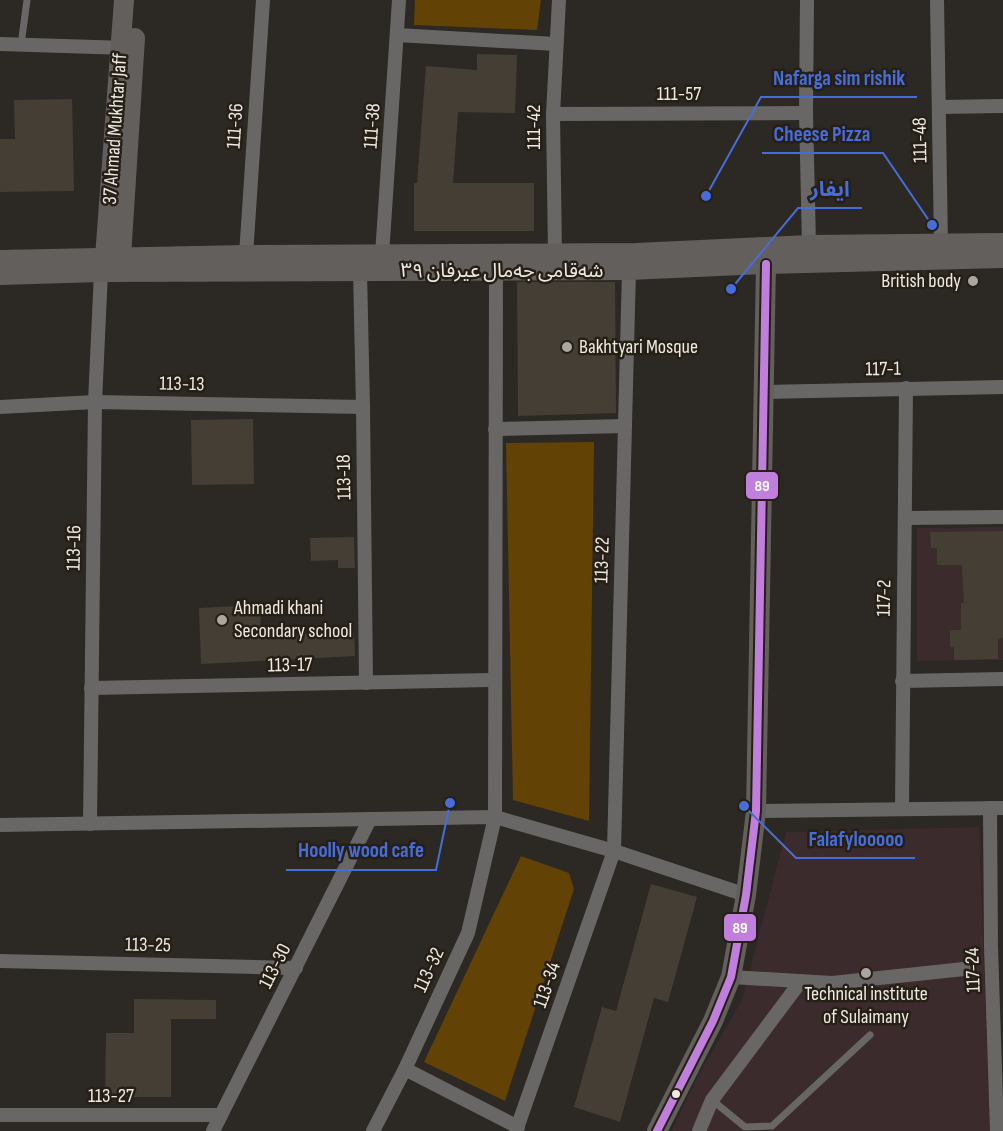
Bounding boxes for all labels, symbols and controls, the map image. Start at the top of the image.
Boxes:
street label: 37 Ahmad Mukhtar Jaff [98,52,132,205]
callout: Nafarga sim rishik [761,58,917,97]
text: Nafarga sim rishik [773,66,905,91]
street label: 111-57 [657,82,701,106]
street label: 111-36 [221,102,249,150]
street label: 111-38 [358,102,386,150]
street label: 111-42 [522,104,546,150]
callout: Cheese Pizza [762,114,883,153]
street label: 111-48 [908,117,932,163]
text: Cheese Pizza [774,122,870,147]
callout: ايفار [798,169,862,208]
text: ايفار [809,177,850,202]
street label: شەقامی جەمال عیرفان ٣٩ [401,259,603,283]
place label: British body [881,269,961,293]
marker: British body [966,274,980,288]
place label: Bakhtyari Mosque [579,335,698,359]
marker: Bakhtyari Mosque [560,340,574,354]
street label: 117-1 [865,357,901,381]
street label: 113-13 [159,372,205,396]
street label: 113-18 [332,454,356,500]
line badge: 89 [745,471,779,500]
text: 89 [754,477,770,496]
street label: 113-16 [62,525,86,571]
street label: 113-22 [589,536,615,584]
street label: 117-2 [872,580,896,616]
place label: Ahmadi khani Secondary school [233,596,352,643]
marker: Ahmadi khani Secondary school [215,613,229,627]
street label: 113-17 [267,653,313,677]
callout: Falafylooooo [796,819,915,858]
text: Falafylooooo [808,827,904,852]
callout: Hoolly wood cafe [286,831,436,870]
text: Hoolly wood cafe [298,838,424,863]
line badge: 89 [723,913,757,942]
text: 89 [732,919,748,938]
street label: 113-25 [125,933,171,957]
street label: 113-30 [254,940,296,992]
street label: 113-32 [408,944,450,996]
street label: 117-24 [960,947,986,993]
street label: 113-34 [528,959,566,1011]
marker: Technical institute of Sulaimany [859,966,873,980]
place label: Technical institute of Sulaimany [804,982,928,1029]
street label: 113-27 [88,1084,134,1108]
unlabelled marker [670,1088,682,1100]

